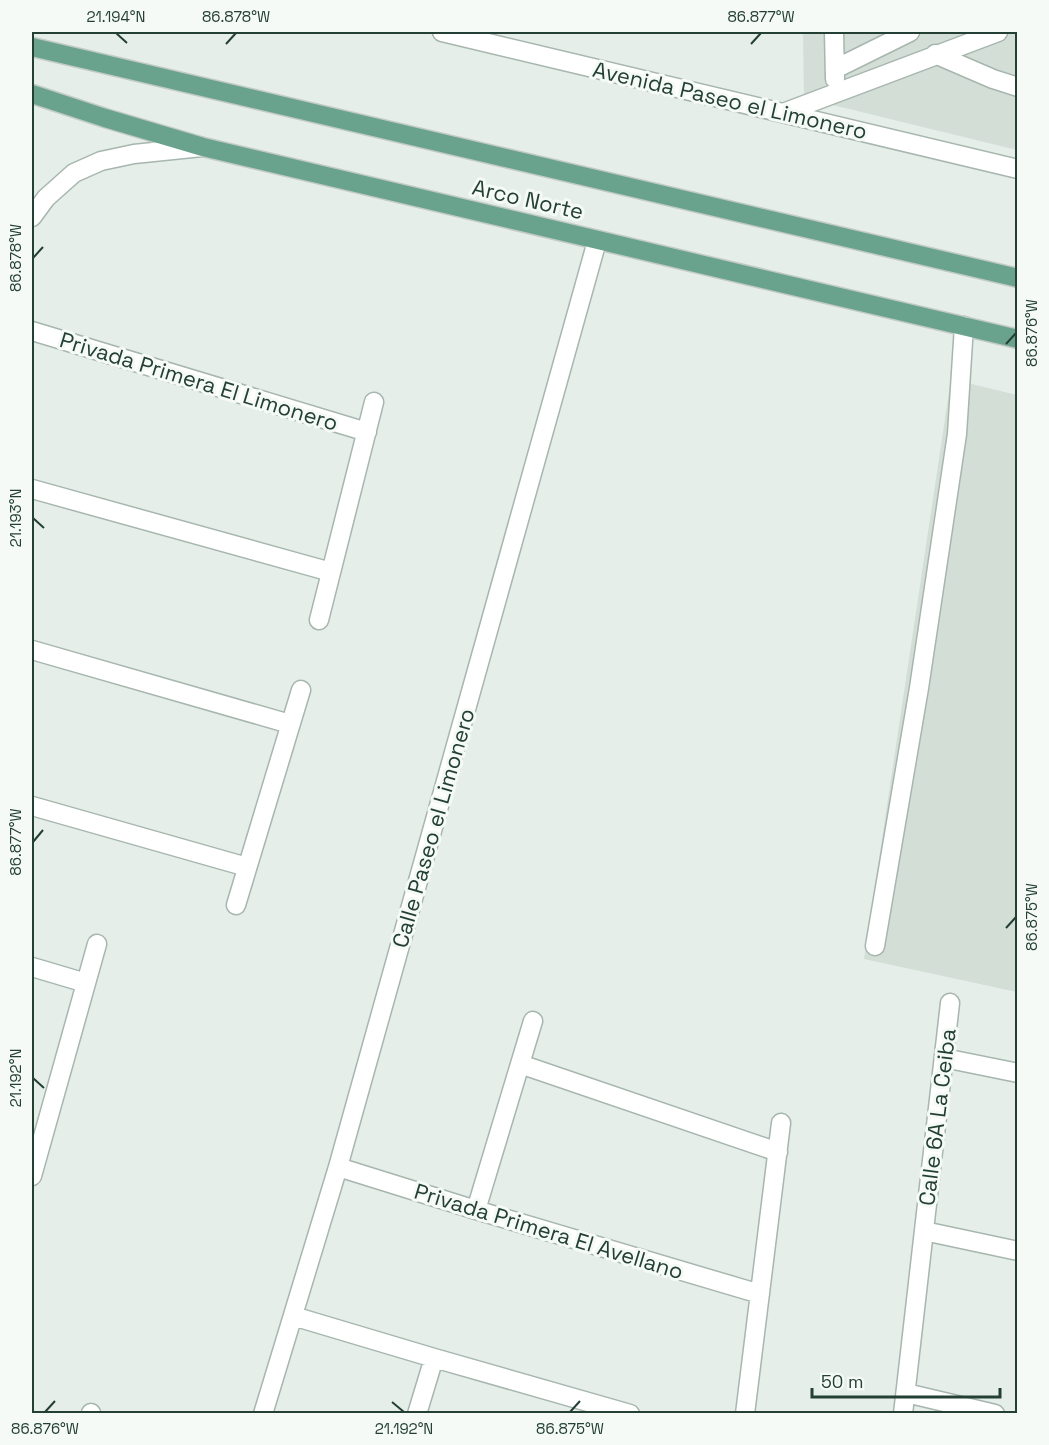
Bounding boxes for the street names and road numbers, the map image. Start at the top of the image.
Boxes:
street label: Avenida Paseo el Limonero [590,55,870,145]
street label: Arco Norte [470,173,586,225]
street label: Privada Primera El Limonero [56,325,342,437]
street label: Calle Paseo el Limonero [385,705,481,951]
street label: Calle 6A La Ceiba [912,1026,962,1207]
street label: Privada Primera El Avellano [411,1177,687,1285]

